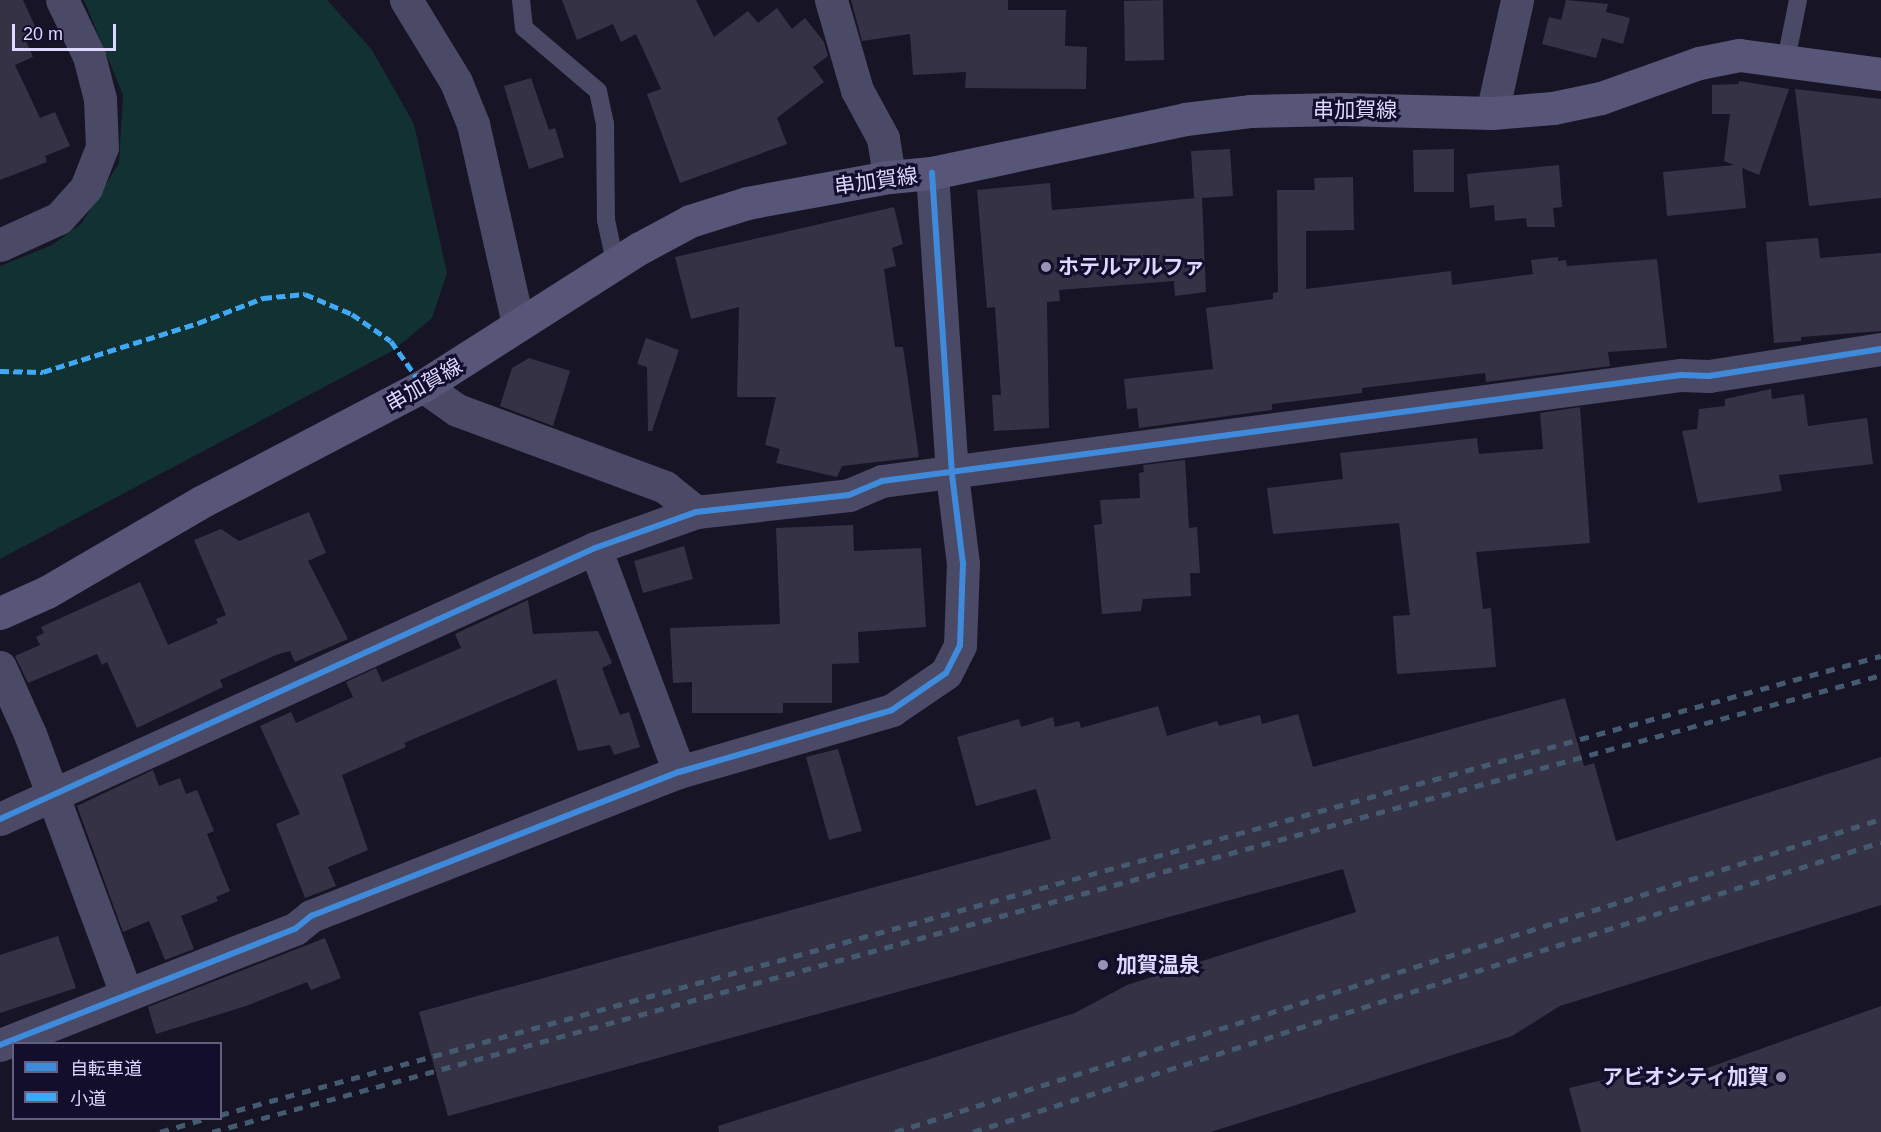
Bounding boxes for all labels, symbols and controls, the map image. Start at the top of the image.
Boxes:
scale bar [15,12,118,50]
text: 20 m [23,24,63,44]
street label: 串加賀線 [1313,97,1397,123]
street label: 串加賀線 [833,163,919,199]
place label: ホテルアルファ [1058,254,1205,280]
marker: ホテルアルファ [1039,260,1053,274]
street label: 串加賀線 [381,353,467,417]
place label: 加賀温泉 [1116,952,1200,978]
marker: 加賀温泉 [1094,956,1112,974]
legend [12,1042,222,1120]
text: 自転車道 [70,1059,142,1079]
place label: アビオシティ加賀 [1601,1064,1769,1090]
marker: アビオシティ加賀 [1774,1070,1788,1084]
text: 小道 [70,1089,106,1109]

